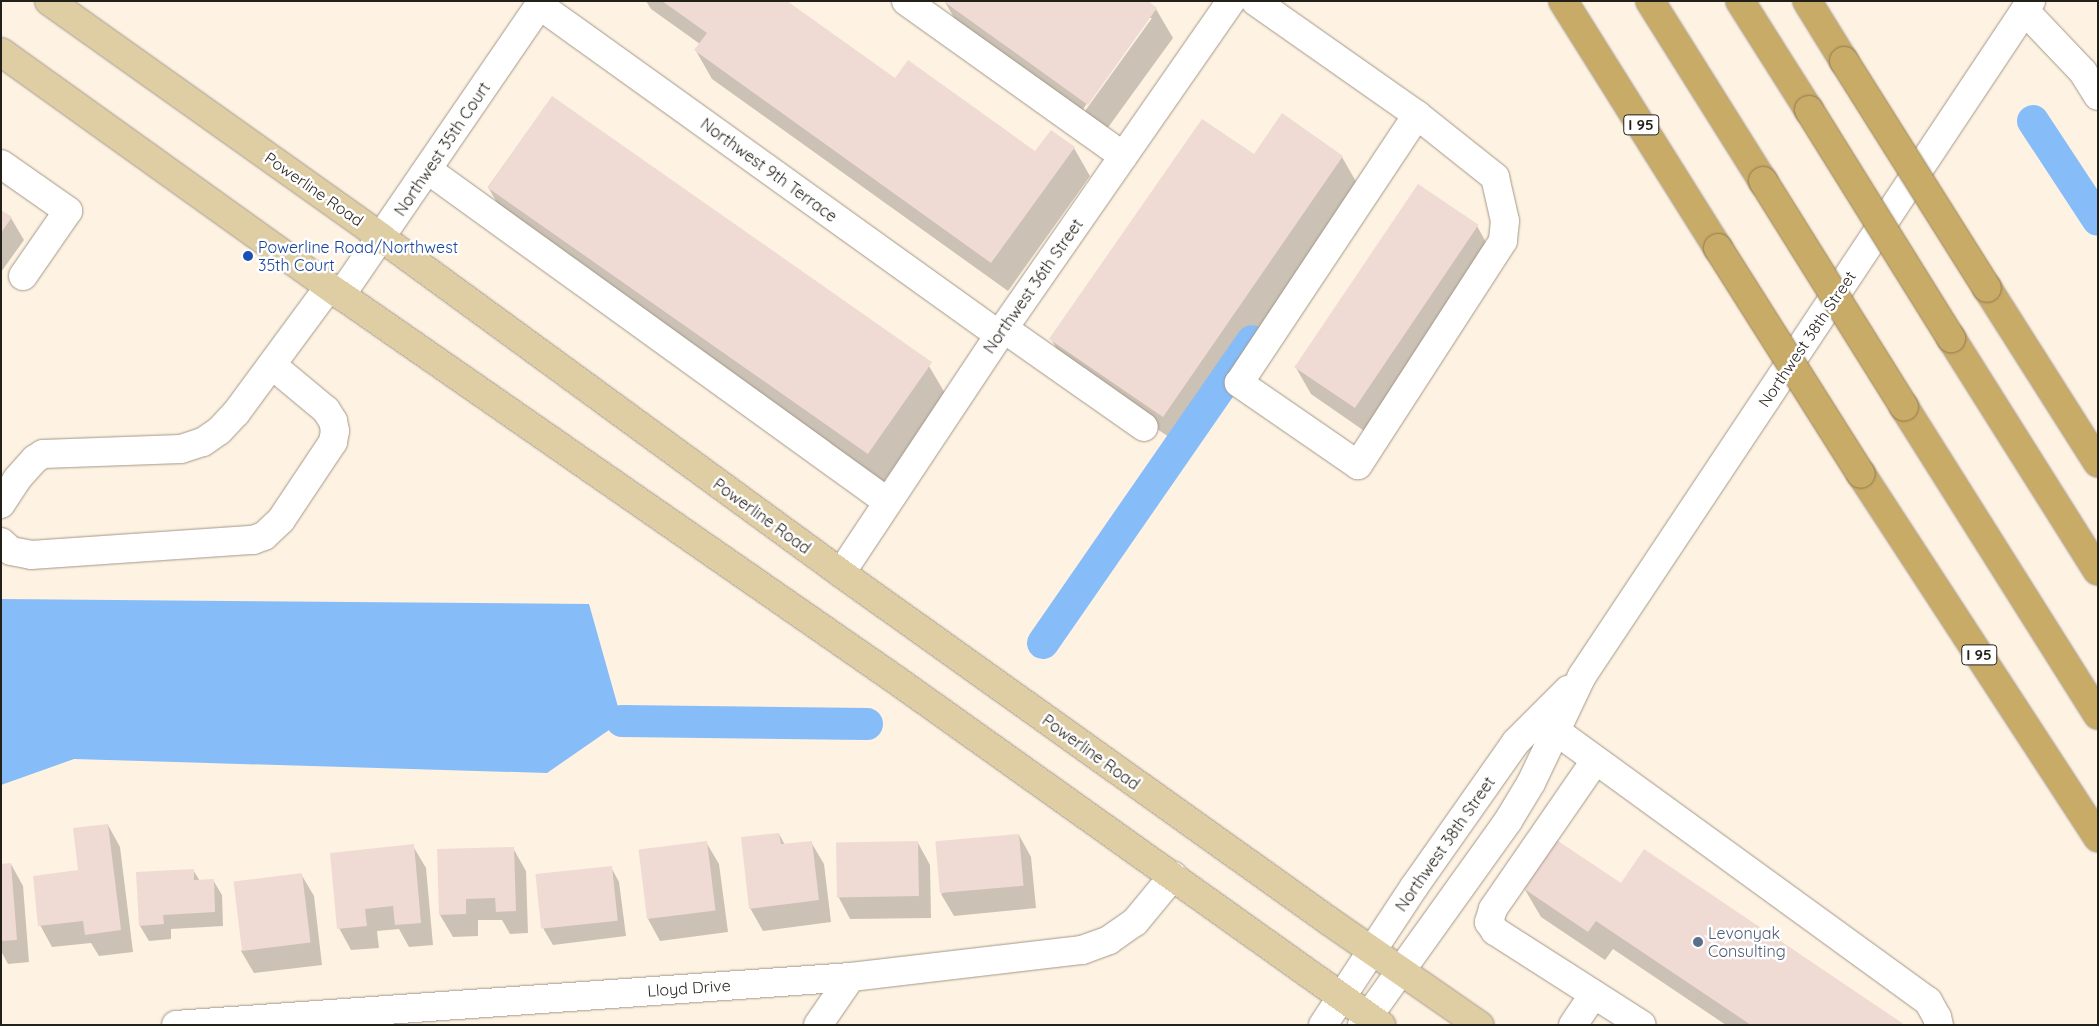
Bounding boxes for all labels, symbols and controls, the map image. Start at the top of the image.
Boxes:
street label: Northwest 35th Court [390,78,494,220]
road number: I 95 [1622,112,1660,138]
street label: Northwest 9th Terrace [697,114,841,226]
street label: Powerline Road [261,148,367,230]
street label: Northwest 36th Street [979,215,1087,357]
place label: Powerline Road/Northwest 35th Court [258,237,458,275]
marker: Powerline Road/Northwest 35th Court [242,250,254,262]
street label: Northwest 38th Street [1754,267,1860,411]
street label: Powerline Road [710,474,814,558]
road number: I 95 [1960,642,1998,668]
street label: Powerline Road [1039,710,1143,794]
street label: Northwest 38th Street [1391,773,1499,915]
place label: Levonyak Consulting [1708,923,1786,961]
marker: Levonyak Consulting [1692,936,1704,948]
street label: Lloyd Drive [647,976,731,1000]

